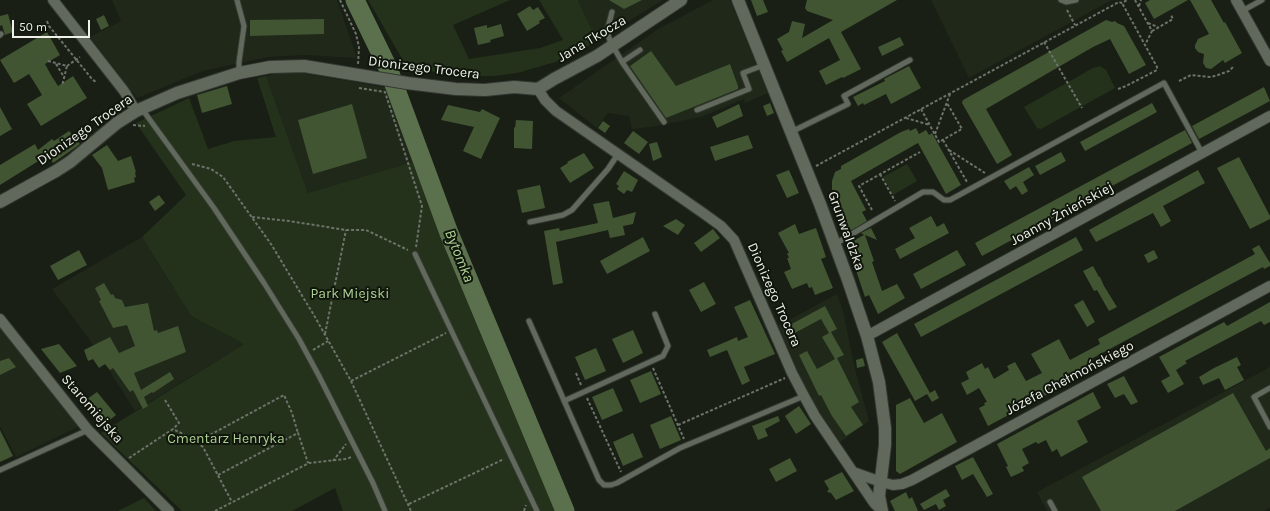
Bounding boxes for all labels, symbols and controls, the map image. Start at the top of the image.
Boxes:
scale bar [14,12,92,38]
street label: Jana Tkocza [555,12,629,66]
text: 50 m [19,20,47,34]
street label: Dionizego Trocera [367,53,481,83]
street label: Dionizego Trocera [34,91,136,169]
street label: Joanny Żnieńskiej [1008,179,1116,249]
street label: Grunwaldzka [824,189,868,273]
water label: Bytomka [440,227,478,285]
street label: Dionizego Trocera [743,240,805,350]
park label: Park Miejski [311,286,389,302]
street label: Józefa Chełmońskiego [1003,337,1137,419]
street label: Staromiejska [57,371,127,447]
park label: Cmentarz Henryka [167,431,285,447]

